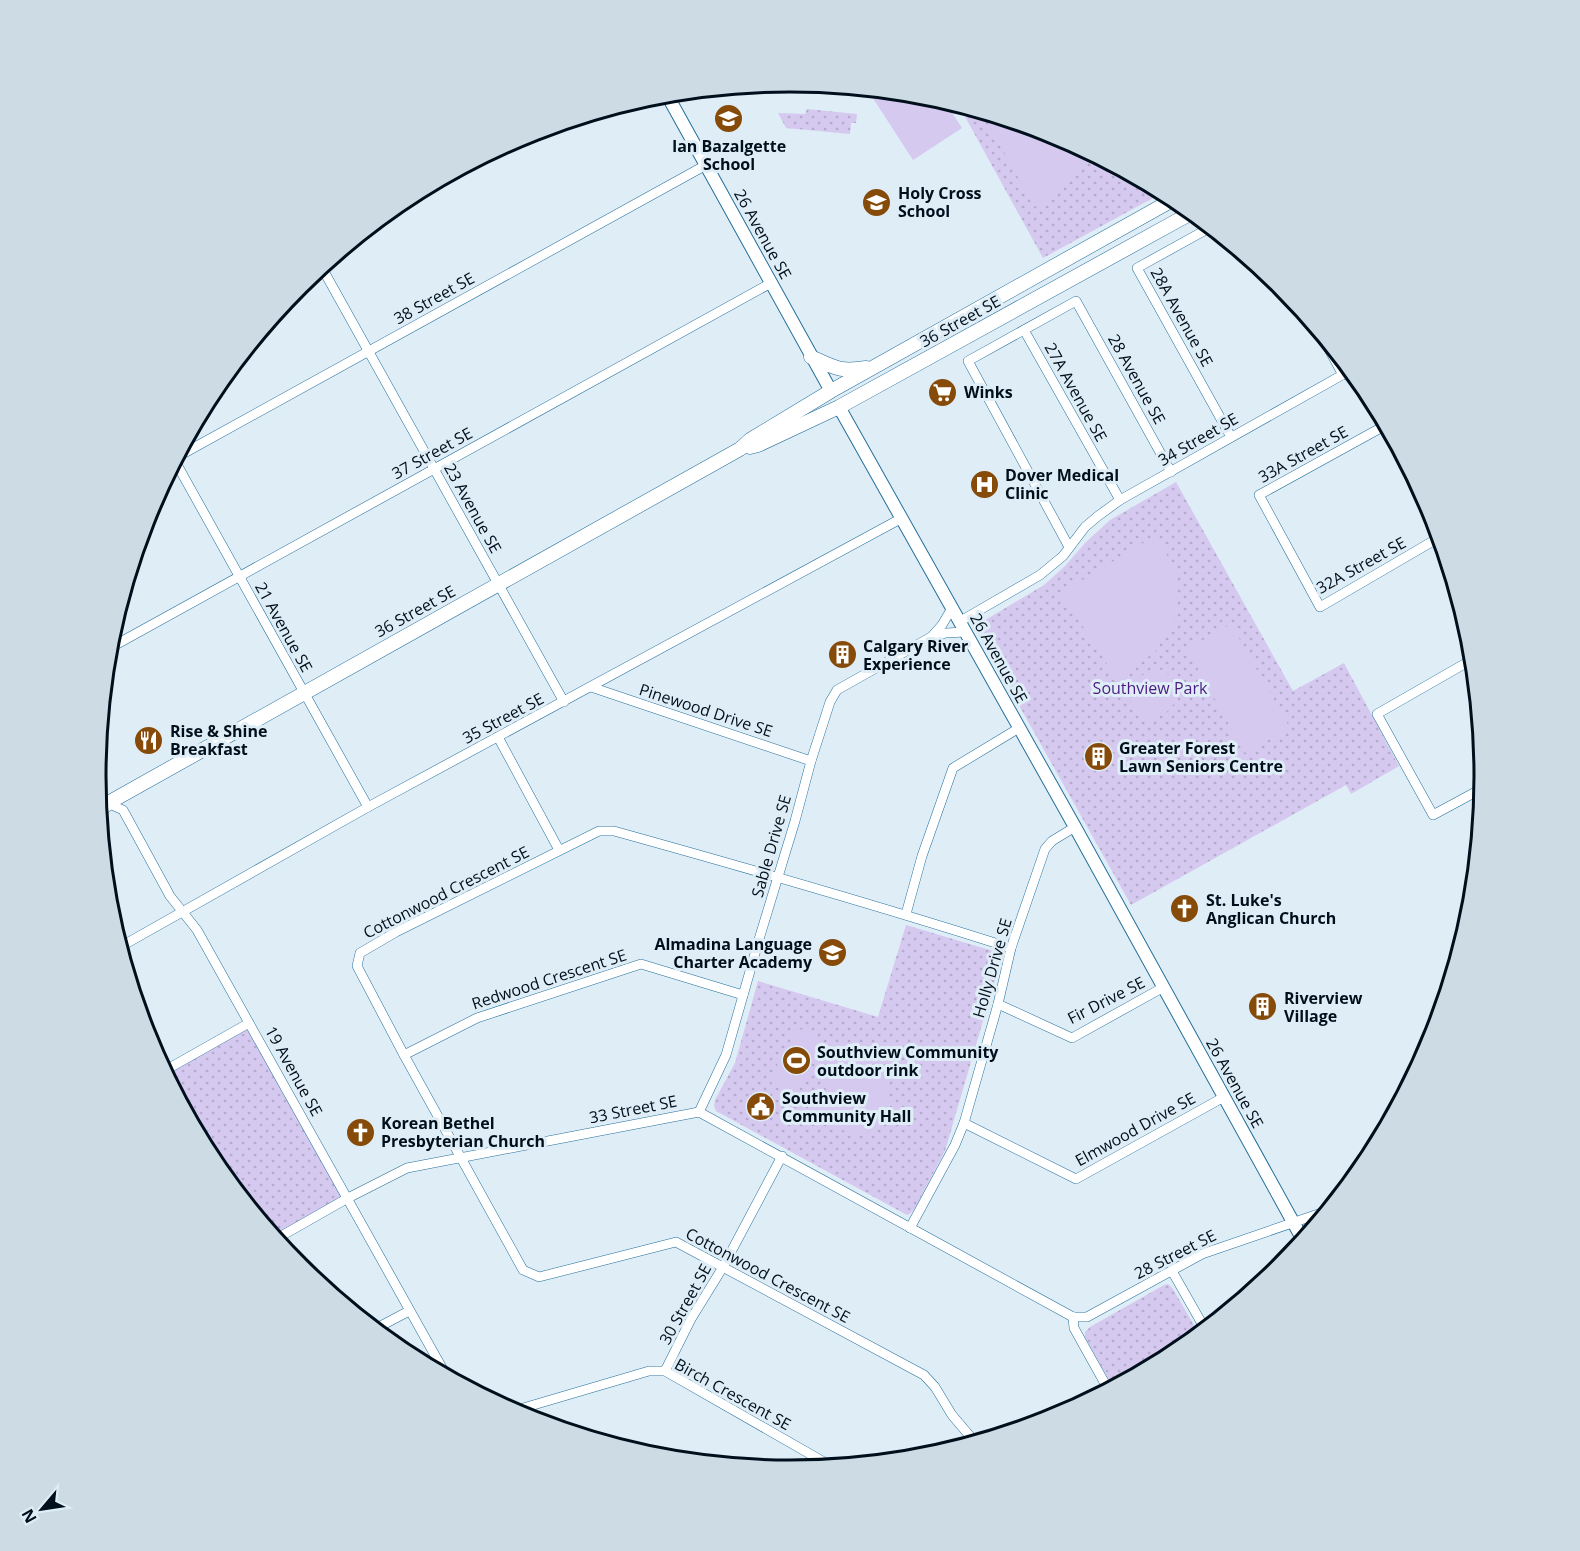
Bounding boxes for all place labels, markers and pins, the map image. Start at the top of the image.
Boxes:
school or university icon: Ian Bazalgette School [713,102,745,134]
place label: Ian Bazalgette School [672,135,786,175]
place label: Holy Cross School [898,182,982,222]
school or university icon: Holy Cross School [861,186,893,218]
supermarket icon: Winks [927,376,959,408]
place label: Winks [964,381,1013,403]
place label: Dover Medical Clinic [1005,464,1119,504]
hospital icon: Dover Medical Clinic [968,468,1000,500]
place label: Calgary River Experience [863,635,968,675]
building icon: Calgary River Experience [826,639,858,671]
place label: Rise & Shine Breakfast [170,720,267,760]
restaurant icon: Rise & Shine Breakfast [133,724,165,756]
place label: Greater Forest Lawn Seniors Centre [1119,737,1283,777]
building icon: Greater Forest Lawn Seniors Centre [1082,741,1114,773]
place label: St. Luke's Anglican Church [1206,889,1336,929]
church icon: St. Luke's Anglican Church [1169,893,1201,925]
place label: Almadina Language Charter Academy [654,933,813,973]
school or university icon: Almadina Language Charter Academy [817,937,849,969]
place label: Riverview Village [1284,987,1363,1027]
building icon: Riverview Village [1247,991,1279,1023]
place label: Southview Community outdoor rink [817,1041,999,1081]
sports icon: Southview Community outdoor rink [780,1045,812,1077]
place label: Southview Community Hall [782,1087,911,1127]
public building icon: Southview Community Hall [745,1091,777,1123]
place label: Korean Bethel Presbyterian Church [381,1112,545,1152]
church icon: Korean Bethel Presbyterian Church [344,1116,376,1148]

